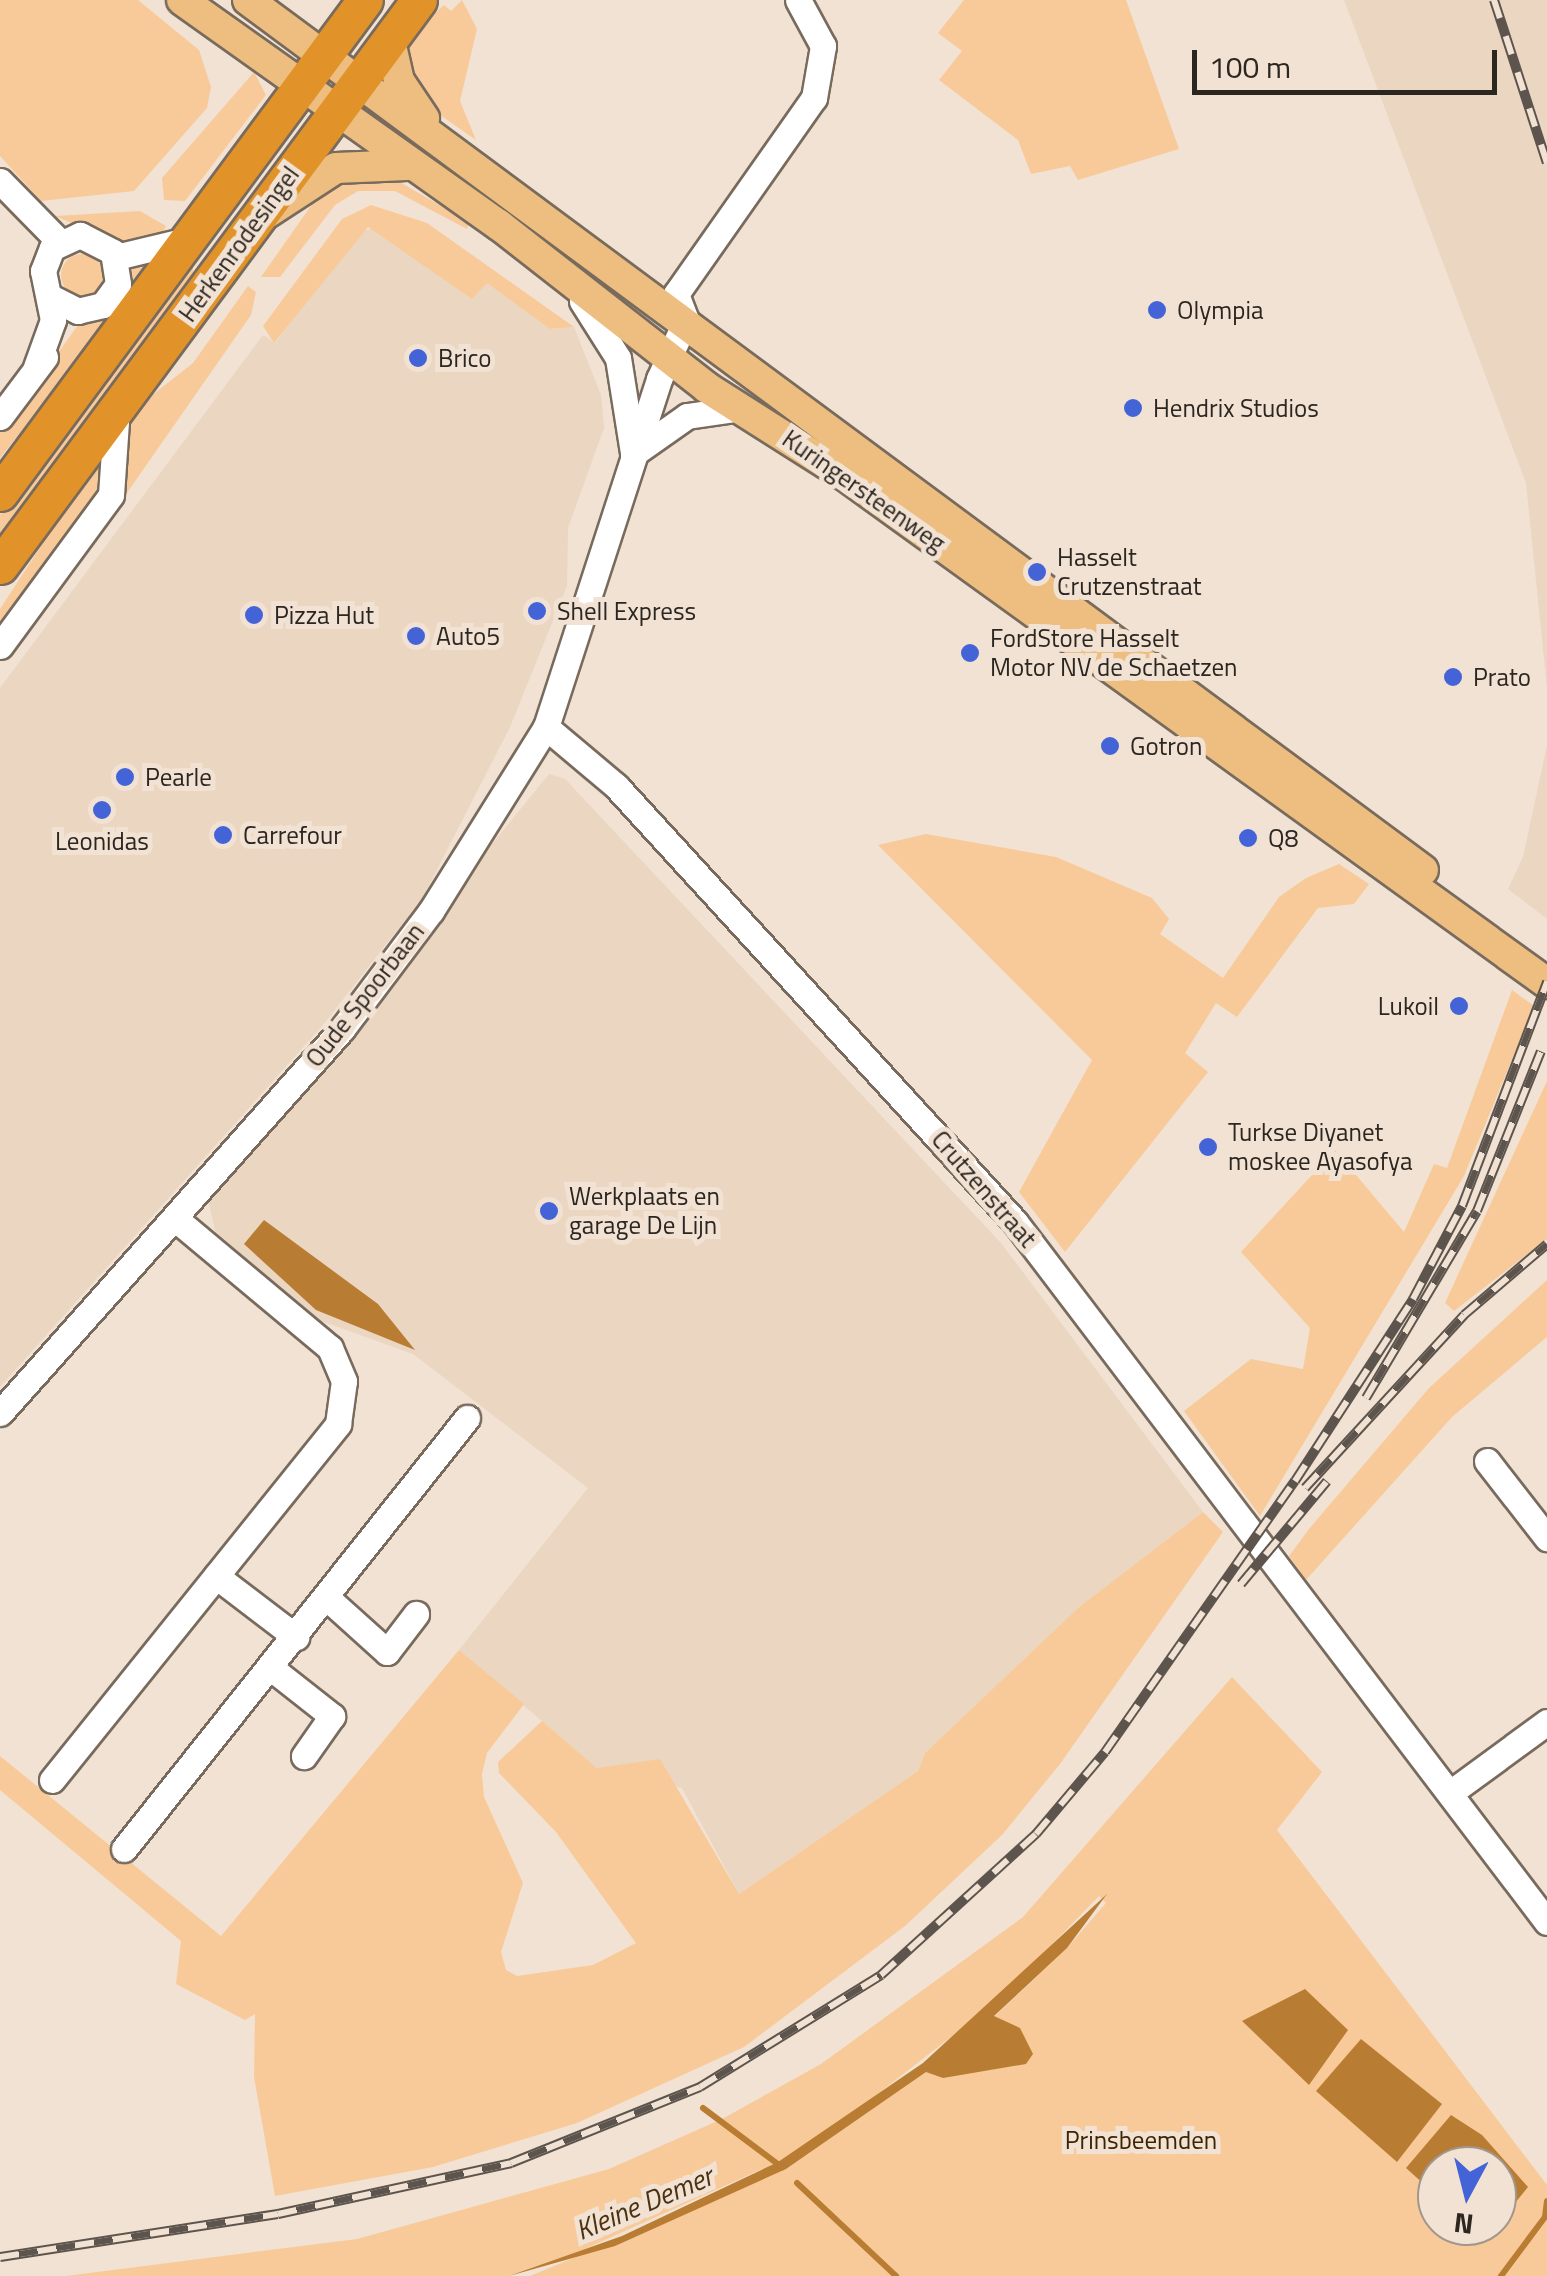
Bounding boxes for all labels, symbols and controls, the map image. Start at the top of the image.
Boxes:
scale bar [1197,30,1502,92]
text: 100 m [1209,44,1291,90]
street label: Herkenrodesingel [173,160,305,328]
place label: Olympia [1177,295,1263,325]
marker: Olympia [1146,299,1168,321]
place label: Brico [438,343,491,373]
marker: Brico [407,347,429,369]
place label: Hendrix Studios [1153,393,1319,423]
marker: Hendrix Studios [1122,397,1144,419]
street label: Kuringersteenweg [777,424,951,558]
place label: Hasselt Crutzenstraat [1057,543,1201,602]
marker: Hasselt Crutzenstraat [1026,561,1048,583]
place label: Shell Express [557,596,696,626]
place label: Pizza Hut [274,600,374,630]
marker: Shell Express [526,600,548,622]
marker: Pizza Hut [243,604,265,626]
place label: Auto5 [436,621,500,651]
place label: FordStore Hasselt Motor NV de Schaetzen [990,624,1237,683]
marker: Auto5 [405,625,427,647]
marker: FordStore Hasselt Motor NV de Schaetzen [959,642,981,664]
place label: Prato [1473,662,1531,692]
marker: Prato [1442,666,1464,688]
place label: Gotron [1130,731,1202,761]
marker: Gotron [1099,735,1121,757]
place label: Pearle [145,762,212,792]
marker: Pearle [114,766,136,788]
marker: Leonidas [91,799,113,821]
place label: Carrefour [243,820,342,850]
place label: Q8 [1268,823,1298,853]
marker: Carrefour [212,824,234,846]
place label: Leonidas [55,826,149,856]
marker: Q8 [1237,827,1259,849]
street label: Oude Spoorbaan [299,917,431,1073]
place label: Lukoil [1378,991,1439,1021]
marker: Lukoil [1448,995,1470,1017]
place label: Turkse Diyanet moskee Ayasofya [1228,1118,1412,1177]
street label: Crutzenstraat [925,1125,1043,1253]
marker: Turkse Diyanet moskee Ayasofya [1197,1136,1219,1158]
place label: Werkplaats en garage De Lijn [569,1182,720,1241]
marker: Werkplaats en garage De Lijn [538,1200,560,1222]
park label: Prinsbeemden [1065,2125,1217,2155]
north arrow [1417,2146,1517,2246]
water label: Kleine Demer [570,2159,718,2247]
text: N [1451,2202,1476,2247]

